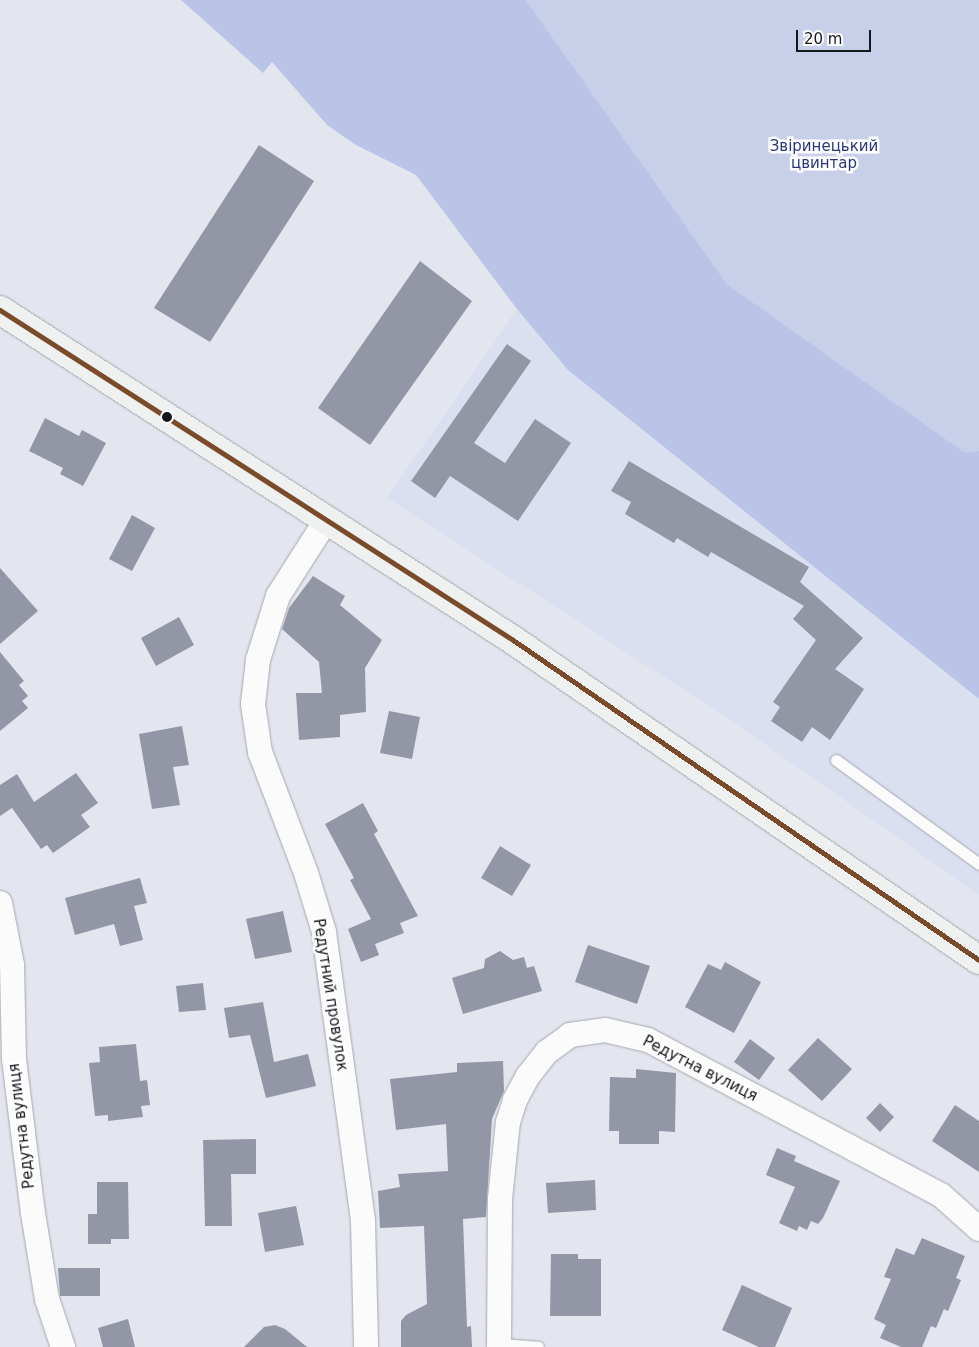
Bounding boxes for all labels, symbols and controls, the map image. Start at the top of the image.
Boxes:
scale bar [799,20,874,52]
text: 20 m [804,30,842,48]
park label: Звіринецький цвинтар [770,137,878,172]
unlabelled marker [162,412,172,422]
street label: Редутний провулок [309,917,351,1073]
street label: Редутна вулиця [640,1032,760,1106]
street label: Редутна вулиця [5,1062,39,1190]

